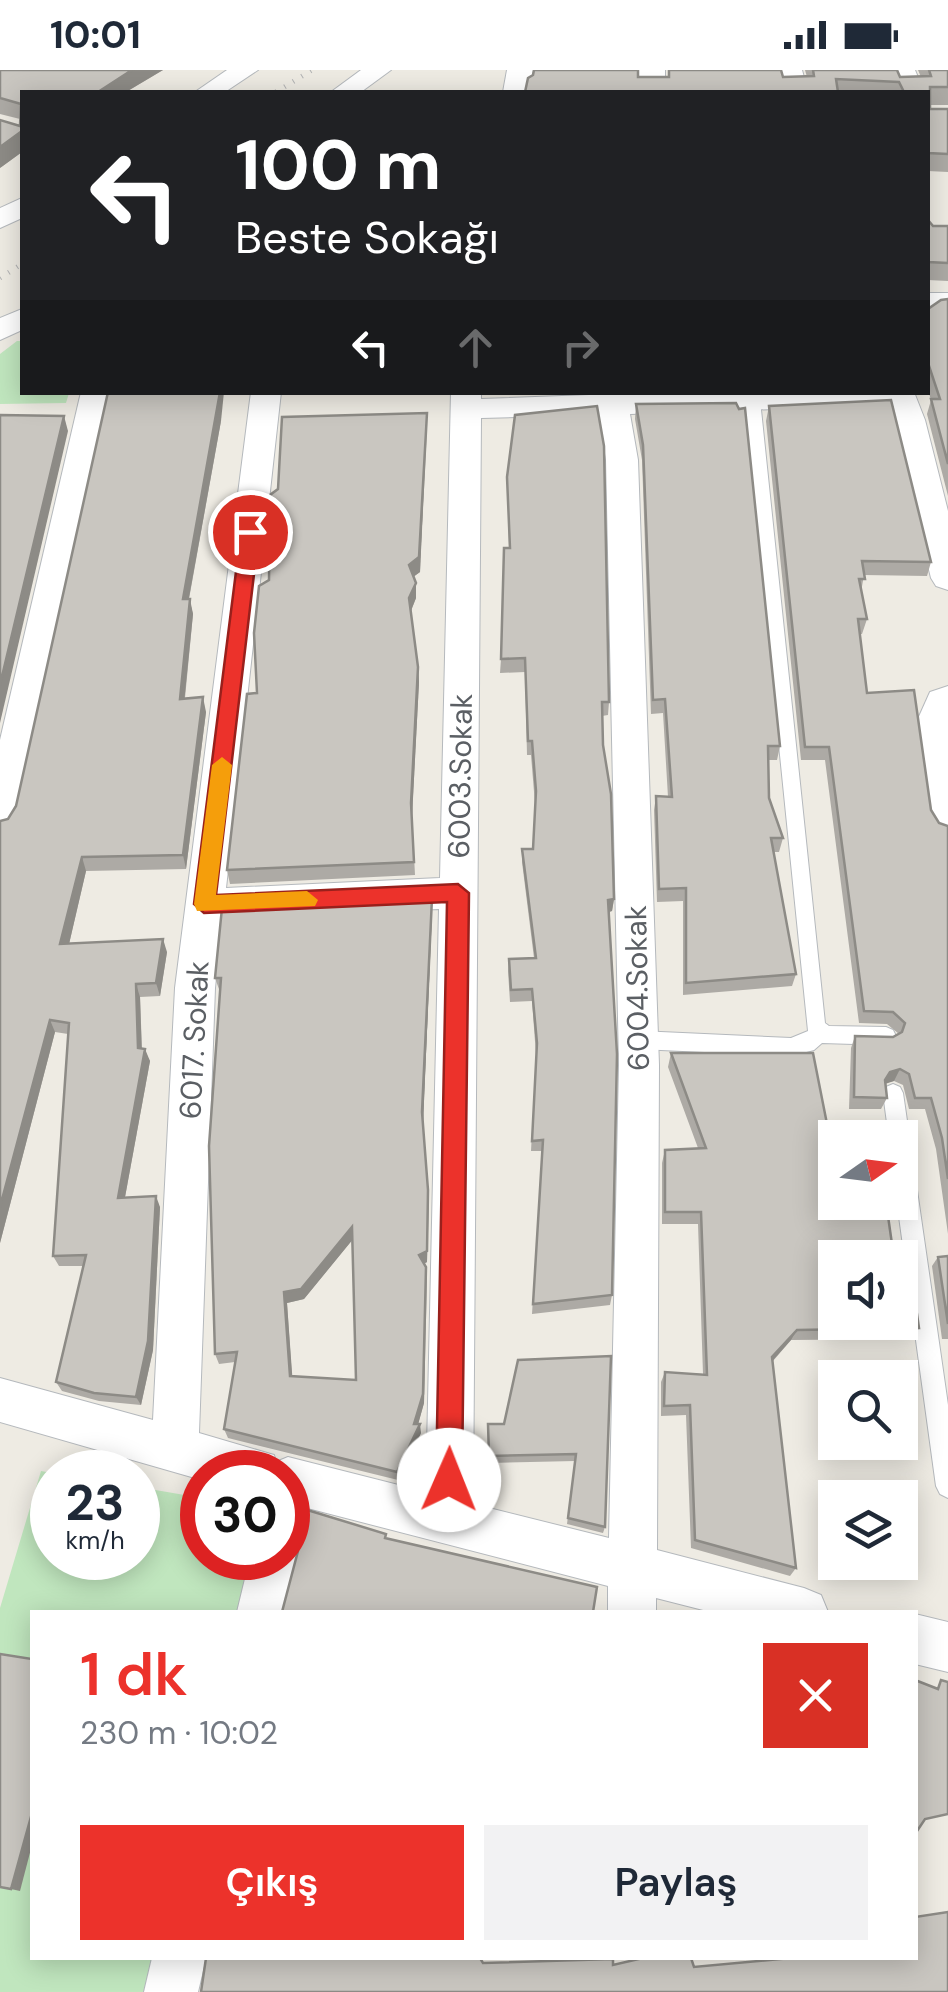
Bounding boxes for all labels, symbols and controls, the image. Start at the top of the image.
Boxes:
text: 10:01 [50,10,141,60]
text: 100 m [235,120,441,211]
icon: left [70,130,200,260]
text: Beste Sokağı [235,208,499,267]
icon: left [343,320,398,375]
icon: ahead [448,320,503,375]
icon: right [553,320,608,375]
pin [208,490,293,575]
icon: arrive [223,505,278,560]
street label: 6003.Sokak [439,693,481,859]
street label: 6004.Sokak [616,905,658,1071]
street label: 6017. Sokak [170,960,218,1120]
north arrow [818,1120,918,1220]
map controls [818,1120,918,1580]
button: sound [818,1240,918,1340]
button: search [818,1360,918,1460]
position arrow [397,1428,501,1532]
speed limit sign: 30 [180,1450,310,1580]
text: 23 [66,1470,125,1536]
button: layers [818,1480,918,1580]
text: km/h [65,1524,125,1557]
text: 1 dk [80,1635,188,1714]
button: close [763,1643,868,1748]
text: 230 m · 10:02 [80,1712,278,1754]
button: Çıkış [80,1825,464,1940]
button: Paylaş [484,1825,868,1940]

